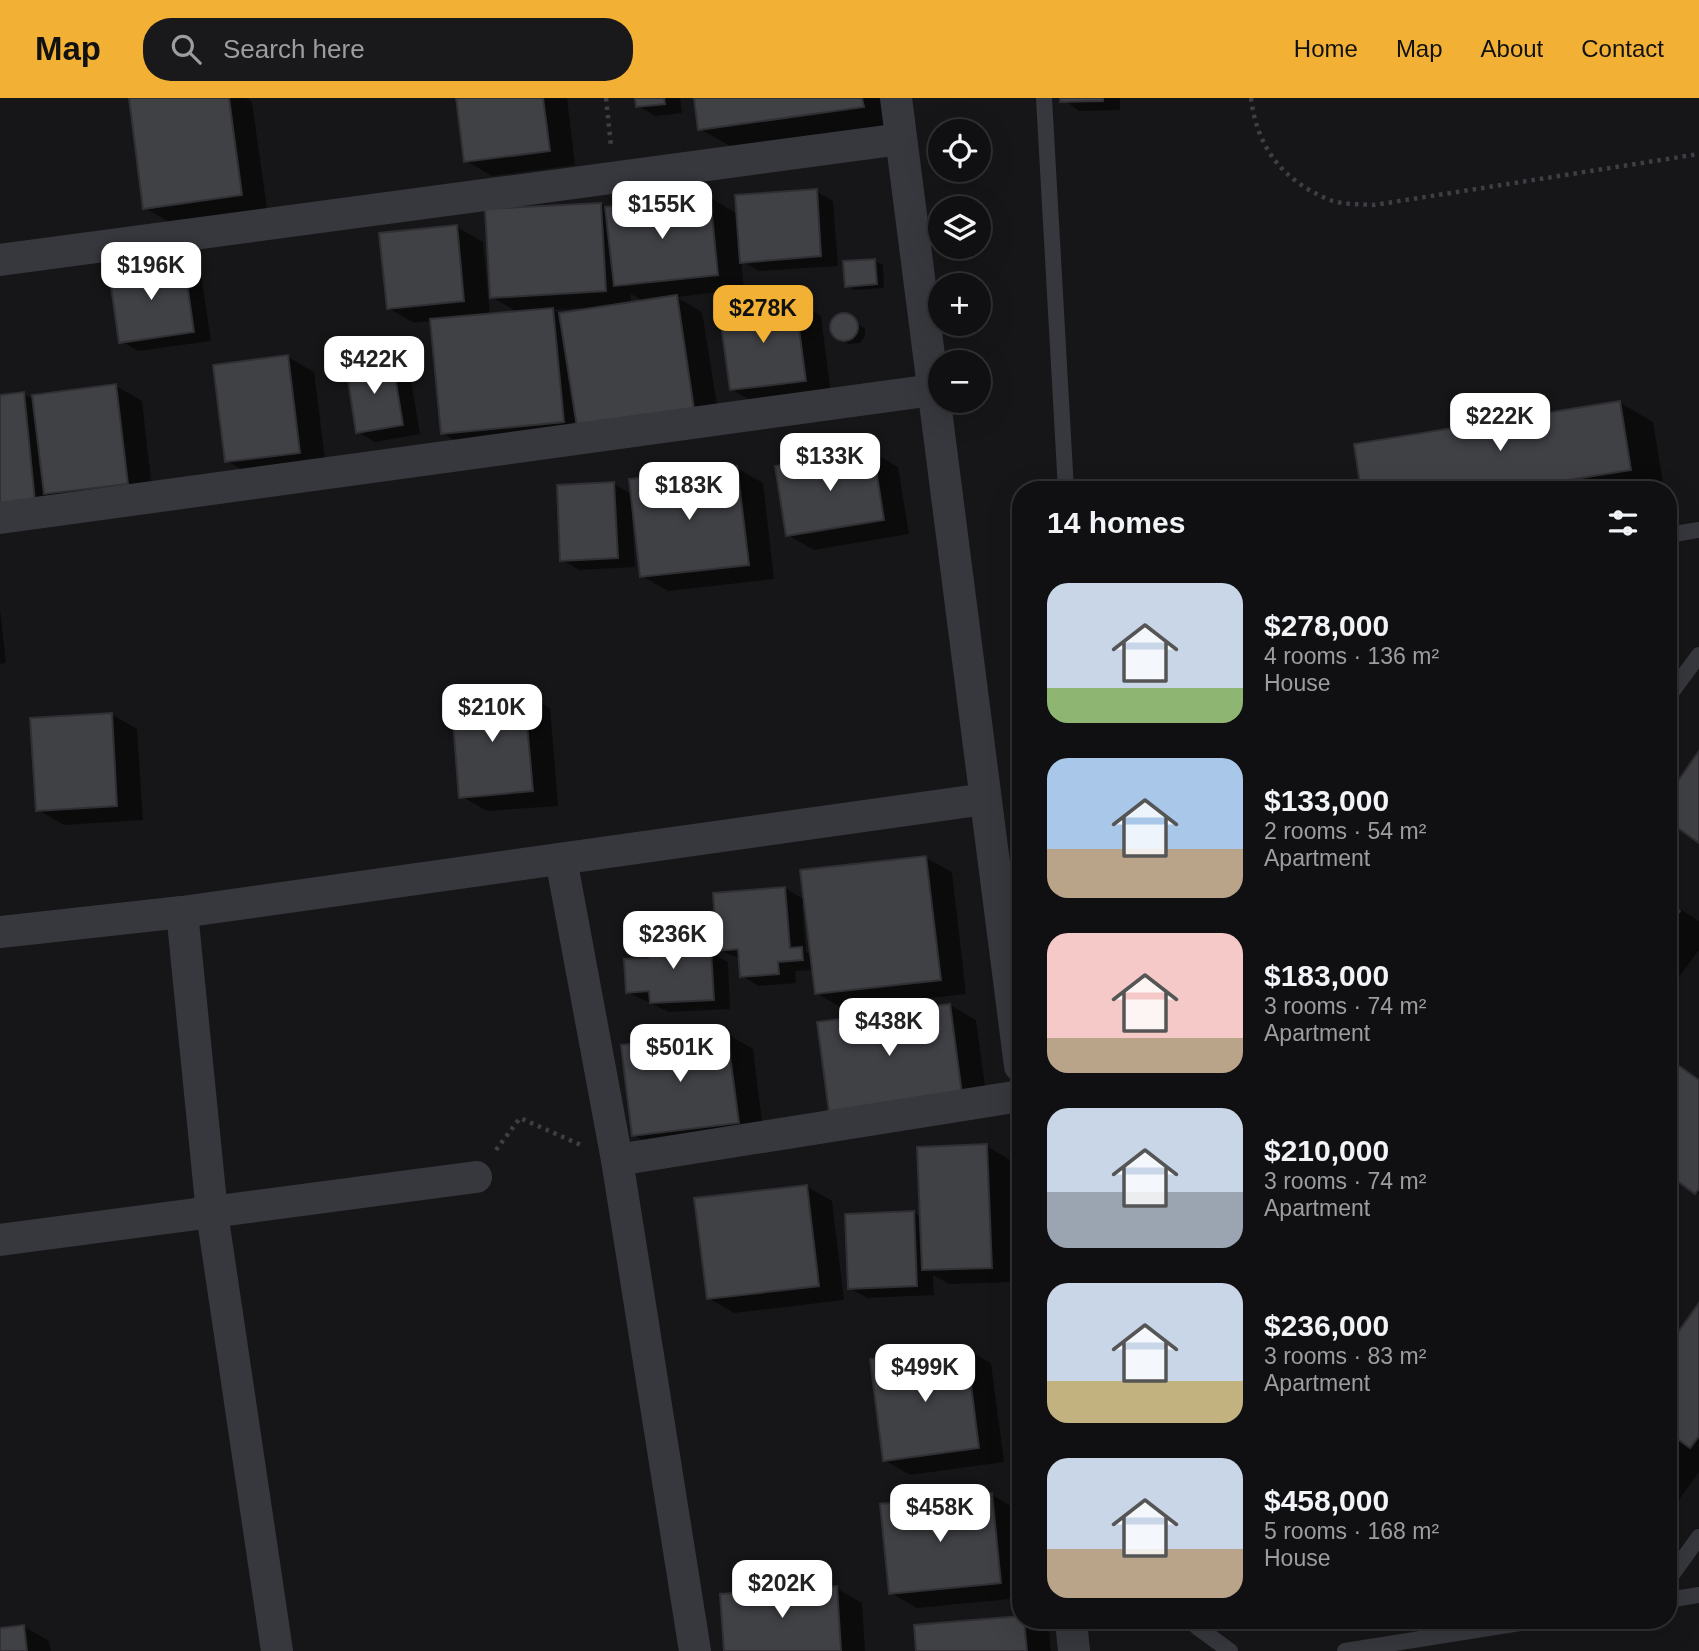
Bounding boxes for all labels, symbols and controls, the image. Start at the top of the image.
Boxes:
search box [143,18,633,81]
text: Map [35,30,101,67]
icon: search [167,30,205,68]
text: Search here [223,34,365,64]
text: Home [1294,35,1358,62]
text: Map [1396,35,1443,62]
text: About [1481,35,1543,62]
text: Contact [1581,35,1664,62]
map controls [928,119,991,413]
button: locate [928,119,991,182]
pin: $155K [613,181,711,241]
text: $155K [628,191,696,217]
button: layers [928,196,991,259]
pin: $196K [102,242,200,302]
text: $196K [117,252,185,278]
button: + [928,273,991,336]
pin: $278K [714,286,812,345]
text: $278K [729,295,797,321]
pin: $422K [325,336,423,396]
text: $422K [340,346,408,372]
button: − [928,350,991,413]
pin: $222K [1451,394,1549,453]
text: $222K [1466,403,1534,429]
pin: $133K [781,434,879,493]
text: $133K [796,443,864,469]
pin: $183K [640,462,738,522]
text: $183K [655,472,723,498]
icon: filters [1604,504,1642,542]
text: 14 homes [1047,506,1185,539]
text: $278,000 [1264,609,1389,642]
icon: home [1103,611,1187,695]
text: 4 rooms · 136 m² [1264,643,1439,669]
text: House [1264,670,1330,696]
pin: $210K [443,684,541,744]
text: $210K [458,694,526,720]
text: $133,000 [1264,784,1389,817]
icon: home [1103,786,1187,870]
text: 2 rooms · 54 m² [1264,818,1426,844]
text: Apartment [1264,845,1370,871]
pin: $236K [624,912,722,971]
text: $236K [639,921,707,947]
text: $183,000 [1264,959,1389,992]
icon: home [1103,961,1187,1045]
text: 3 rooms · 74 m² [1264,993,1426,1019]
pin: $438K [840,998,938,1058]
text: $438K [855,1008,923,1034]
text: Apartment [1264,1020,1370,1046]
pin: $501K [631,1024,729,1084]
text: $501K [646,1034,714,1060]
text: $210,000 [1264,1134,1389,1167]
icon: home [1103,1136,1187,1220]
text: 3 rooms · 74 m² [1264,1168,1426,1194]
text: Apartment [1264,1195,1370,1221]
text: $236,000 [1264,1309,1389,1342]
icon: home [1103,1311,1187,1395]
text: 3 rooms · 83 m² [1264,1343,1426,1369]
pin: $499K [876,1344,974,1404]
text: $499K [891,1354,959,1380]
text: Apartment [1264,1370,1370,1396]
pin: $458K [891,1484,989,1544]
text: $458,000 [1264,1484,1389,1517]
icon: home [1103,1486,1187,1570]
text: $458K [906,1494,974,1520]
text: 5 rooms · 168 m² [1264,1518,1439,1544]
text: House [1264,1545,1330,1571]
pin: $202K [733,1560,831,1620]
text: $202K [748,1570,816,1596]

